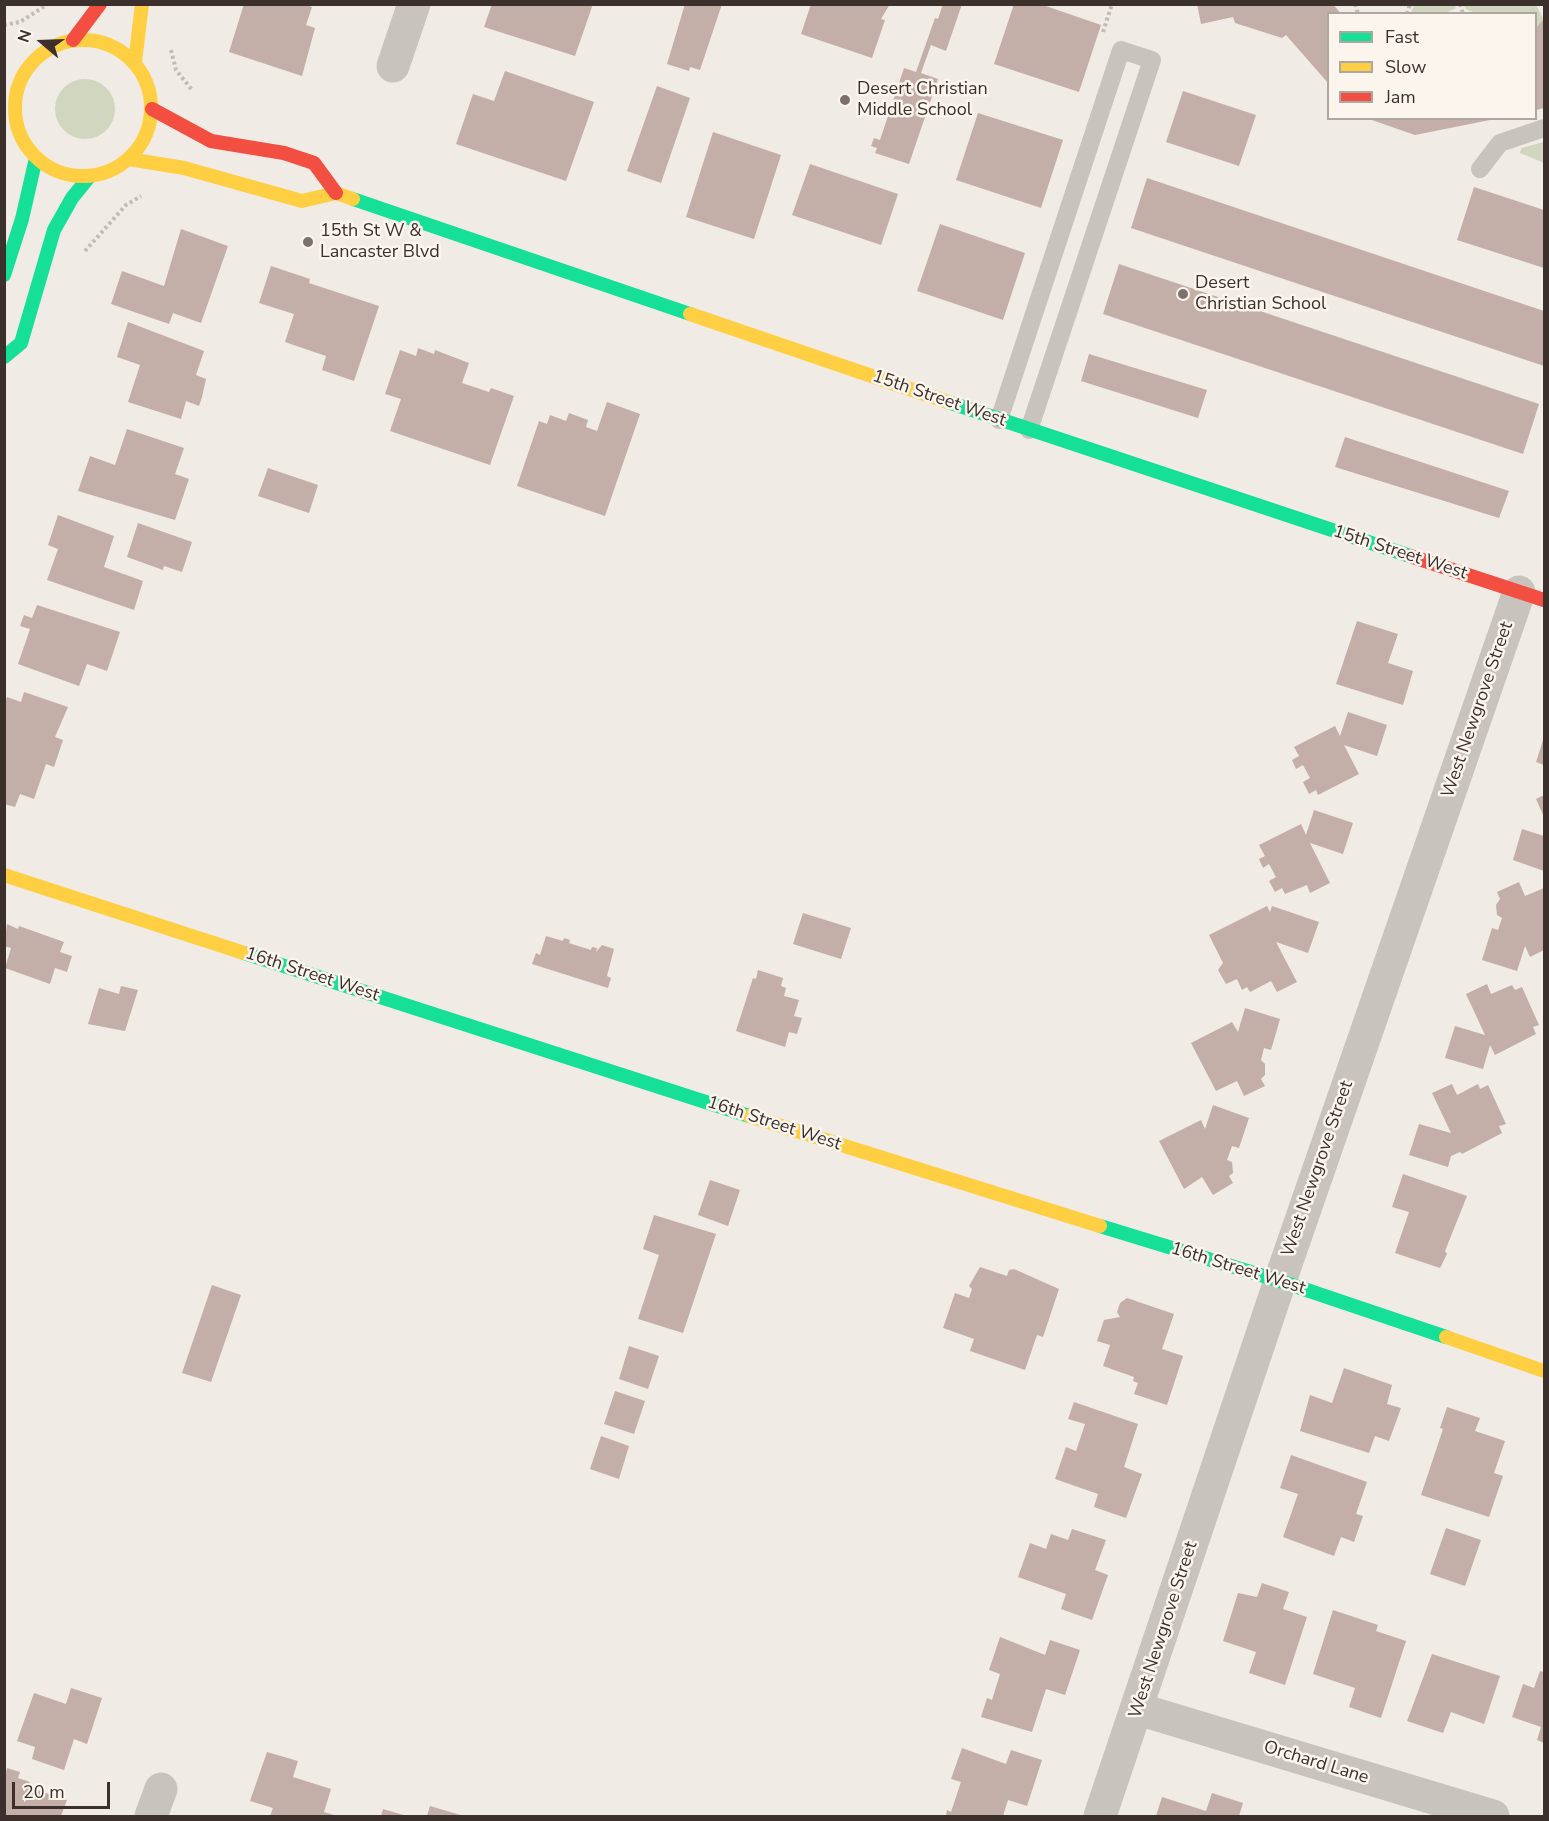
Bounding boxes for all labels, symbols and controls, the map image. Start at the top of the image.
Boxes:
north arrow [12,12,72,72]
legend [1327,12,1537,120]
text: Fast [1385,25,1419,49]
text: N [13,27,37,45]
text: Slow [1385,55,1426,79]
place label: Desert Christian Middle School [857,79,988,122]
text: Jam [1385,85,1416,109]
marker: Desert Christian Middle School [838,93,852,107]
place label: 15th St W & Lancaster Blvd [320,221,440,264]
marker: 15th St W & Lancaster Blvd [301,235,315,249]
place label: Desert Christian School [1195,273,1326,316]
marker: Desert Christian School [1176,287,1190,301]
street label: 15th Street West [869,366,1009,432]
street label: 15th Street West [1330,521,1470,585]
street label: West Newgrove Street [1438,619,1518,801]
street label: 16th Street West [242,943,382,1007]
street label: West Newgrove Street [1278,1078,1358,1260]
street label: 16th Street West [704,1092,844,1156]
street label: 16th Street West [1168,1238,1308,1300]
street label: West Newgrove Street [1125,1539,1203,1721]
street label: Orchard Lane [1261,1737,1371,1789]
scale bar [15,1770,112,1808]
text: 20 m [23,1780,65,1804]

